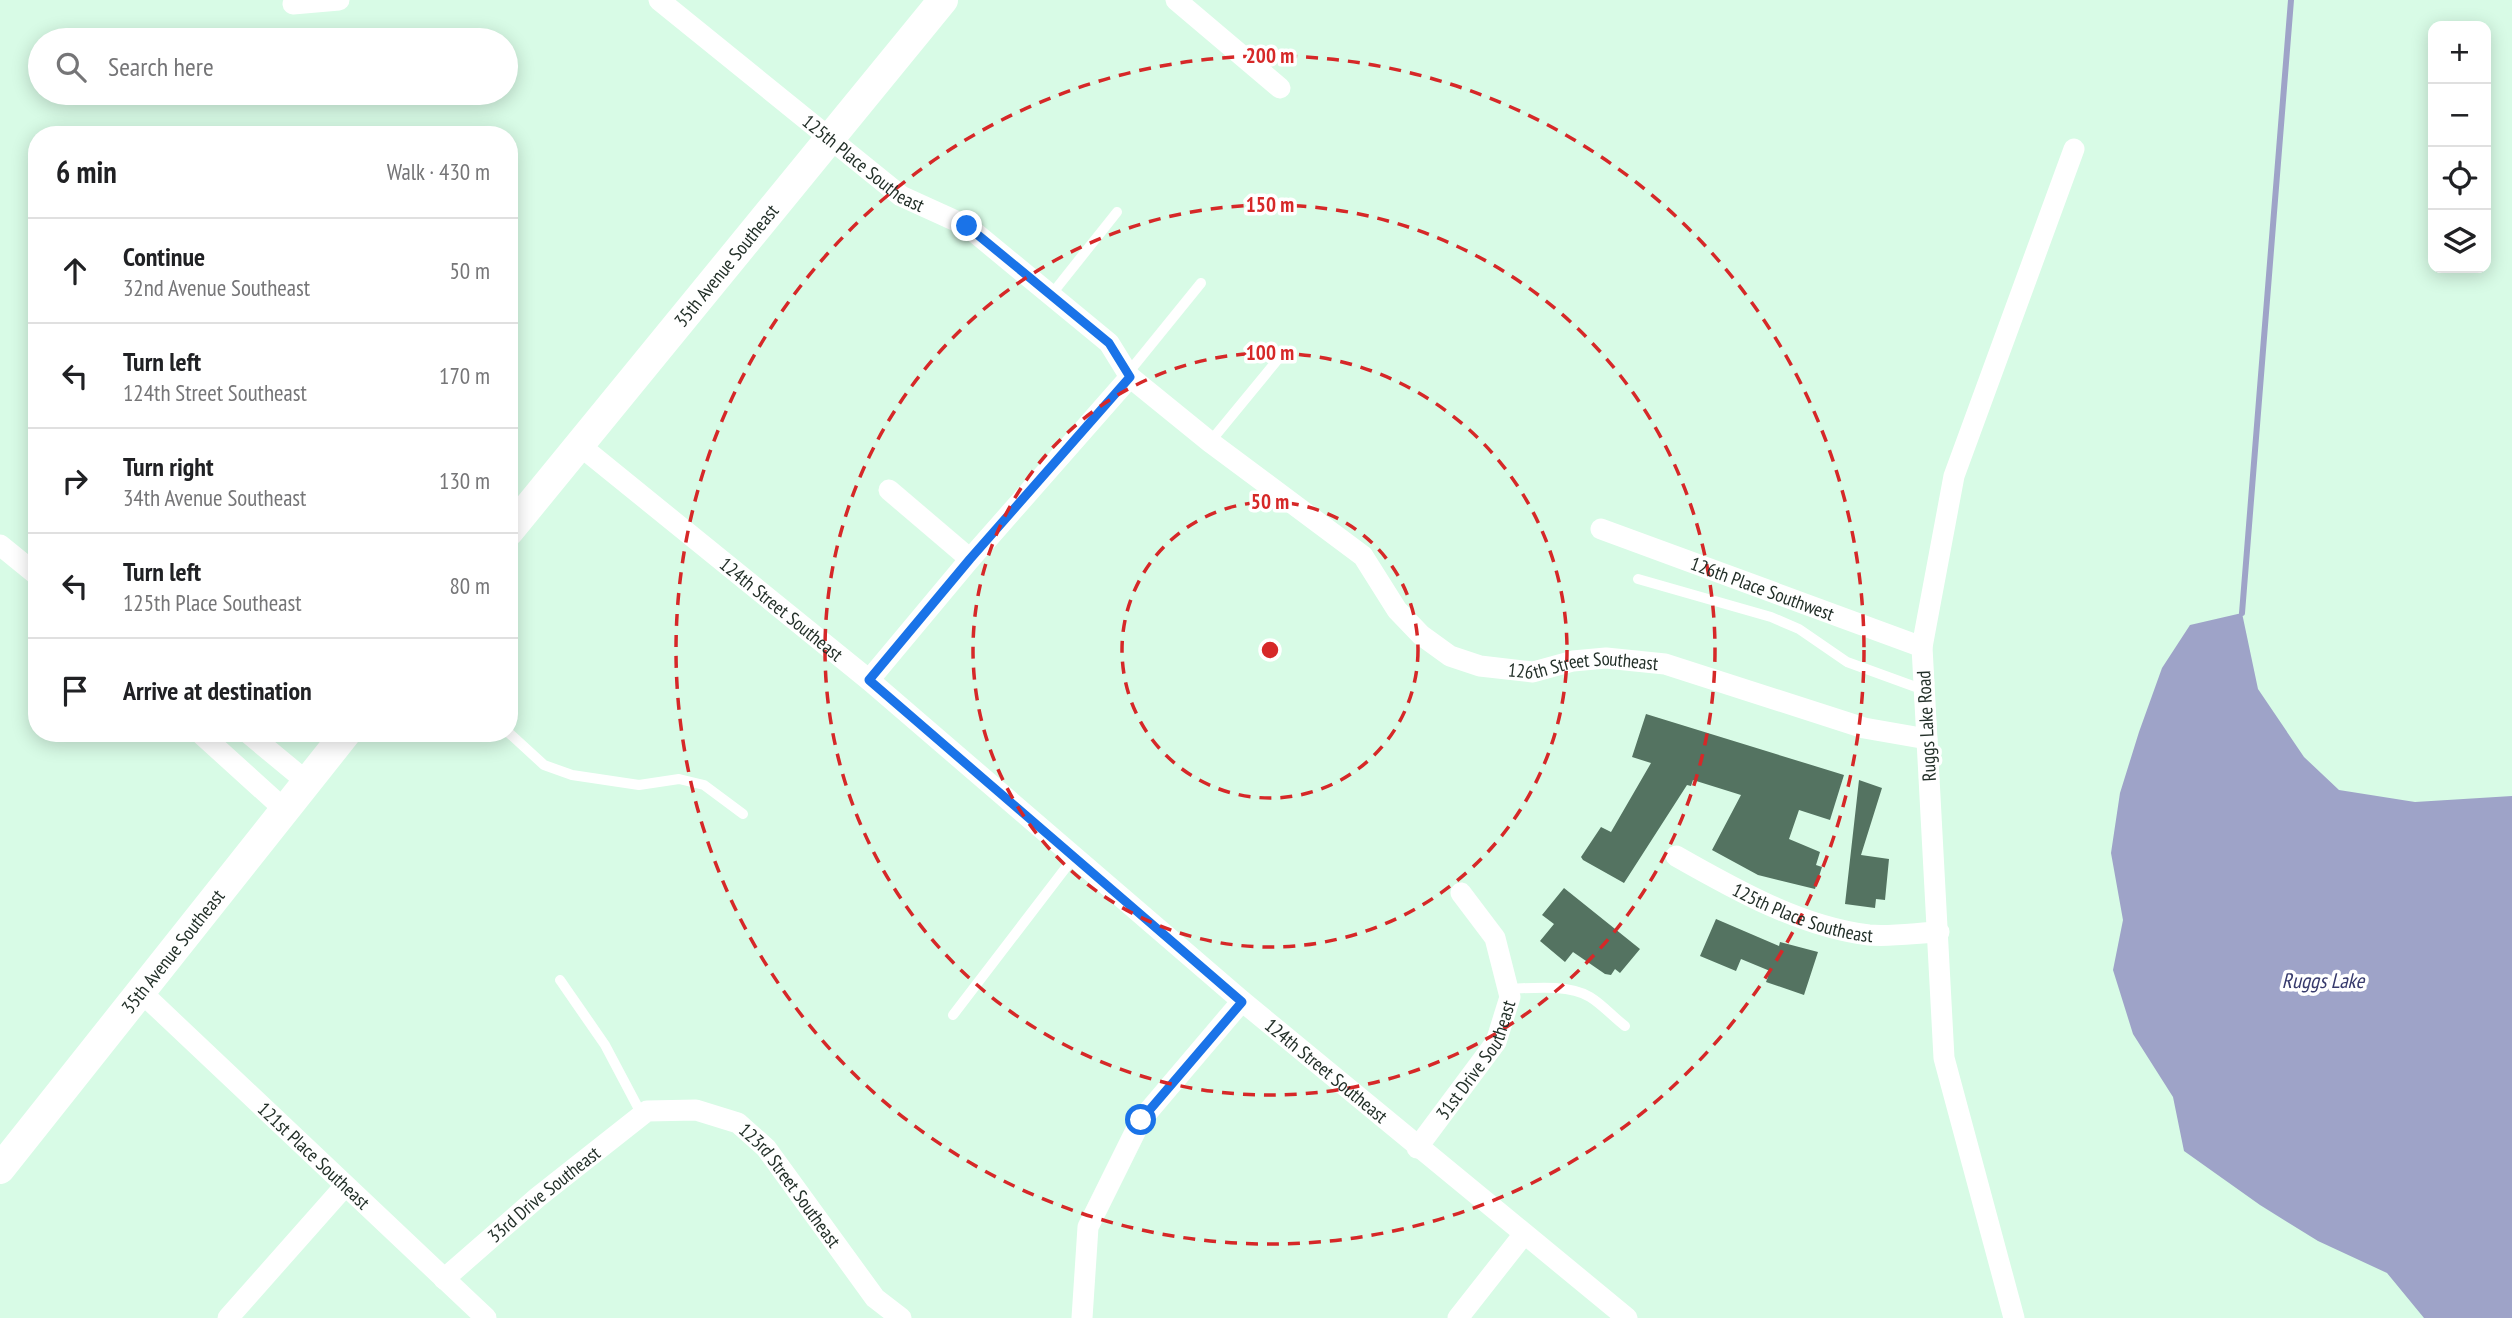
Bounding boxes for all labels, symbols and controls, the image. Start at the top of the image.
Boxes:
map controls [2428,21,2491,273]
button: + [2428,21,2491,84]
search box [28,28,518,105]
text: 200 m [1246,42,1294,69]
icon: search [52,48,90,86]
text: Search here [108,50,214,83]
button: − [2428,84,2491,147]
street label: 125th Place Southeast [798,109,929,217]
button: locate [2428,147,2491,210]
text: 6 min [56,152,117,191]
text: Walk · 430 m [387,157,490,186]
text: 150 m [1246,191,1294,218]
street label: 35th Avenue Southeast [669,198,784,332]
route end [951,210,982,241]
button: layers [2428,210,2491,273]
text: Continue [123,240,205,273]
icon: ahead [56,252,94,290]
text: 50 m [449,256,490,285]
text: 32nd Avenue Southeast [123,273,310,302]
text: 100 m [1246,339,1294,366]
text: Turn left [123,345,201,378]
icon: left [56,357,94,395]
text: 170 m [439,361,490,390]
text: 124th Street Southeast [123,378,307,407]
text: Turn right [123,450,214,483]
icon: right [56,462,94,500]
text: 130 m [439,466,490,495]
text: 34th Avenue Southeast [123,483,306,512]
text: 50 m [1251,488,1289,515]
street label: 126th Place Southwest [1687,551,1838,626]
street label: 124th Street Southeast [715,552,849,667]
text: Turn left [123,555,201,588]
icon: left [56,567,94,605]
text: 80 m [449,571,490,600]
text: 125th Place Southeast [123,588,301,617]
centre of rings [1258,638,1282,662]
street label: 126th Street Southeast [1507,646,1660,684]
street label: Ruggs Lake Road [1911,670,1941,782]
icon: arrive [56,672,94,710]
text: Arrive at destination [123,674,312,707]
street label: 125th Place Southeast [1728,877,1875,947]
street label: 35th Avenue Southeast [116,884,230,1018]
water label: Ruggs Lake [2282,967,2365,994]
street label: 31st Drive Southeast [1430,996,1521,1124]
street label: 124th Street Southeast [1260,1013,1393,1129]
street label: 121st Place Southeast [253,1097,376,1215]
route start [1125,1104,1156,1135]
street label: 123rd Street Southeast [734,1118,847,1253]
street label: 33rd Drive Southeast [483,1140,605,1247]

